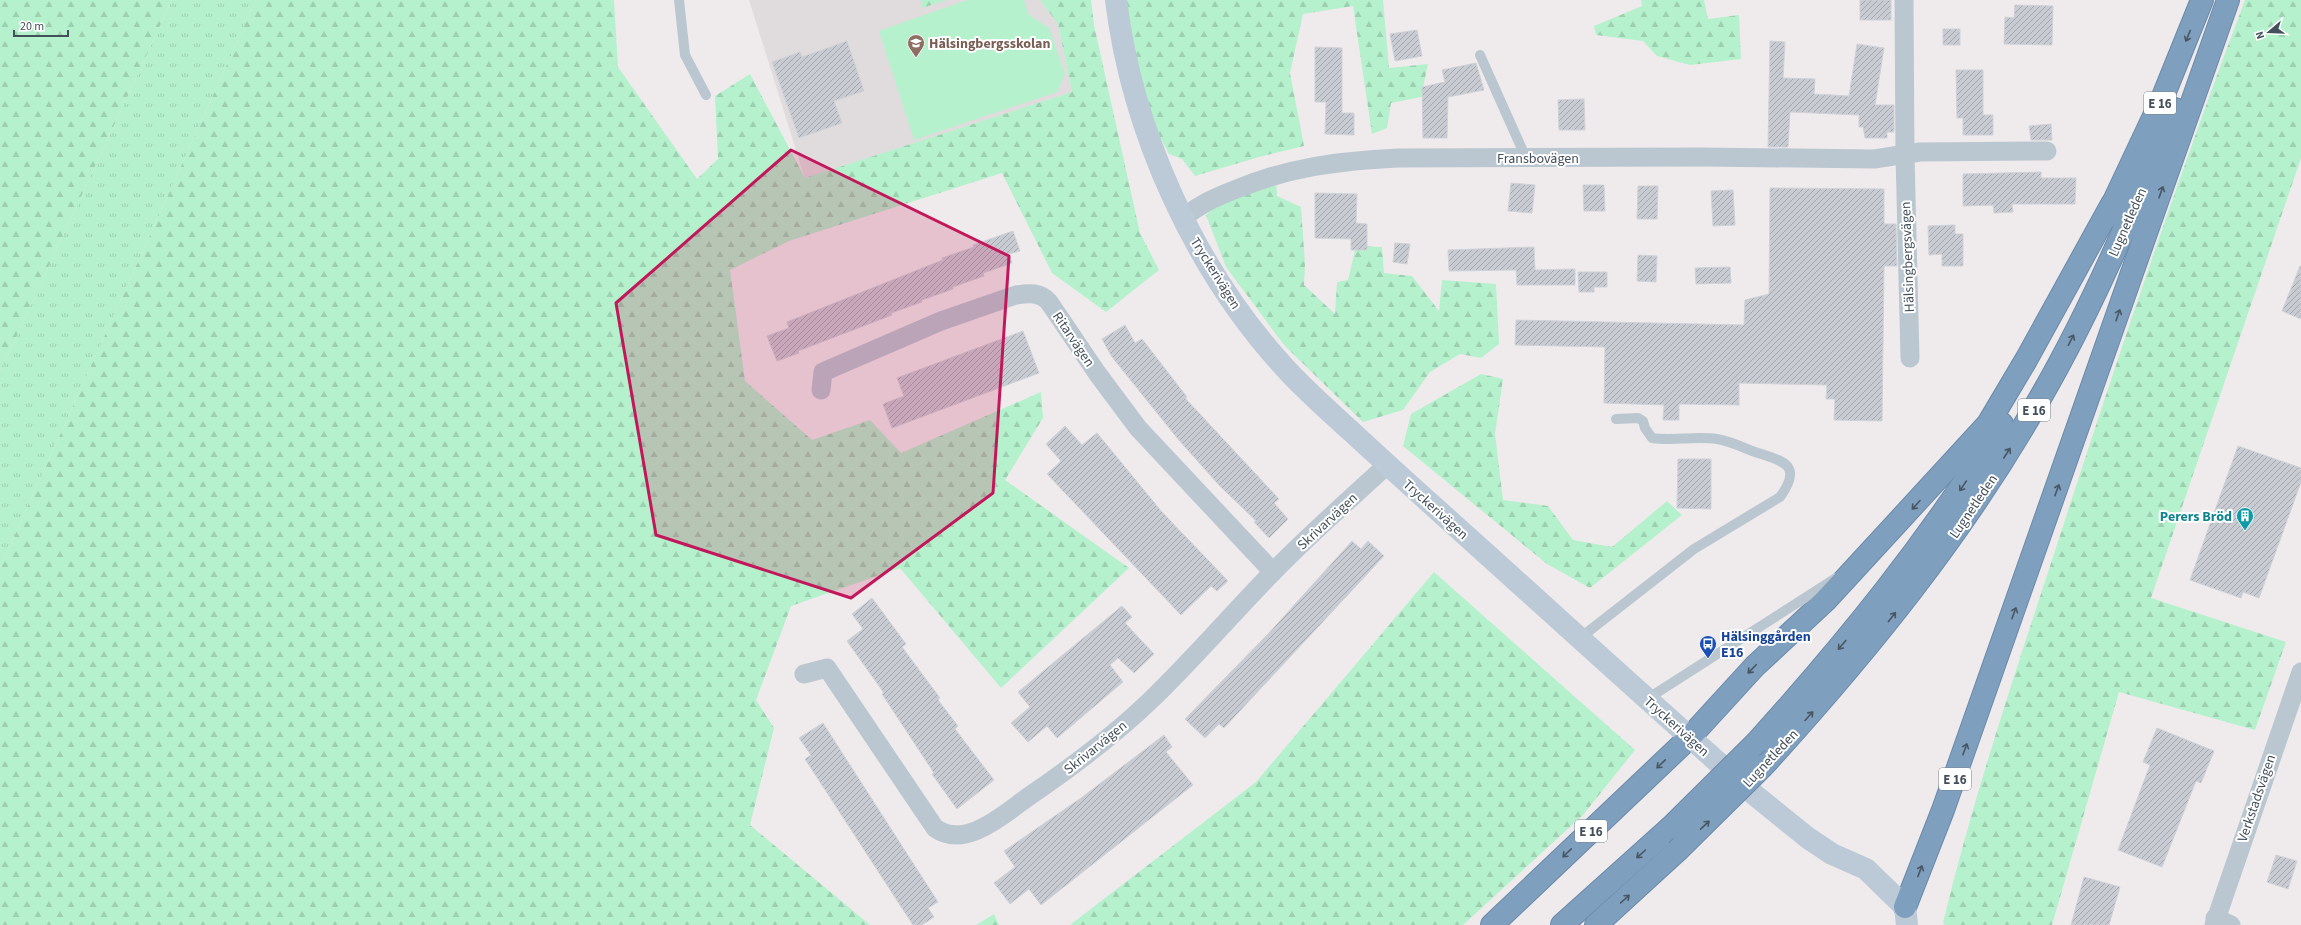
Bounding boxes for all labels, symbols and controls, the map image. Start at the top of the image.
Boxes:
scale bar [14,12,68,38]
north arrow [2249,12,2289,52]
text: 20 m [20,18,44,35]
text: N [2252,29,2268,41]
one-way arrow [2183,30,2191,42]
school or university icon: Hälsingbergsskolan [906,33,926,58]
place label: Hälsingbergsskolan [929,34,1050,54]
road number: E 16 [2144,92,2176,114]
street label: Fransbovägen [1497,149,1579,169]
street label: Lugnetleden [2104,185,2152,260]
one-way arrow [2158,185,2165,198]
street label: Hälsingbergsvägen [1896,201,1920,313]
street label: Tryckerivägen [1185,234,1245,313]
street label: Ritarvägen [1047,308,1099,371]
one-way arrow [2115,308,2122,321]
one-way arrow [2068,335,2075,347]
road number: E 16 [2018,399,2050,421]
one-way arrow [2003,448,2011,459]
street label: Lugnetleden [1945,471,2003,543]
street label: Tryckerivägen [1398,475,1472,544]
one-way arrow [1959,480,1967,491]
one-way arrow [2054,484,2061,497]
street label: Skrivarvägen [1293,488,1362,555]
one-way arrow [1911,500,1920,510]
building icon: Perers Bröd [2235,506,2255,531]
place label: Perers Bröd [2160,507,2232,527]
one-way arrow [2010,607,2018,619]
one-way arrow [1888,612,1897,622]
place label: Hälsinggården E16 [1721,627,1811,663]
bus stop icon: Hälsinggården E16 [1698,634,1718,659]
one-way arrow [1837,640,1847,650]
one-way arrow [1748,664,1757,674]
street label: Tryckerivägen [1639,692,1713,761]
one-way arrow [1804,711,1813,722]
street label: Skrivarvägen [1060,716,1131,779]
street label: Lugnetleden [1738,725,1803,792]
one-way arrow [1962,743,1970,755]
street label: Verkstadsvägen [2233,752,2281,845]
one-way arrow [1657,759,1667,768]
road number: E 16 [1939,768,1971,790]
road number: E 16 [1575,820,1607,842]
one-way arrow [1700,820,1710,830]
one-way arrow [1562,849,1572,858]
one-way arrow [1636,850,1647,859]
one-way arrow [1916,865,1924,877]
one-way arrow [1620,894,1630,903]

